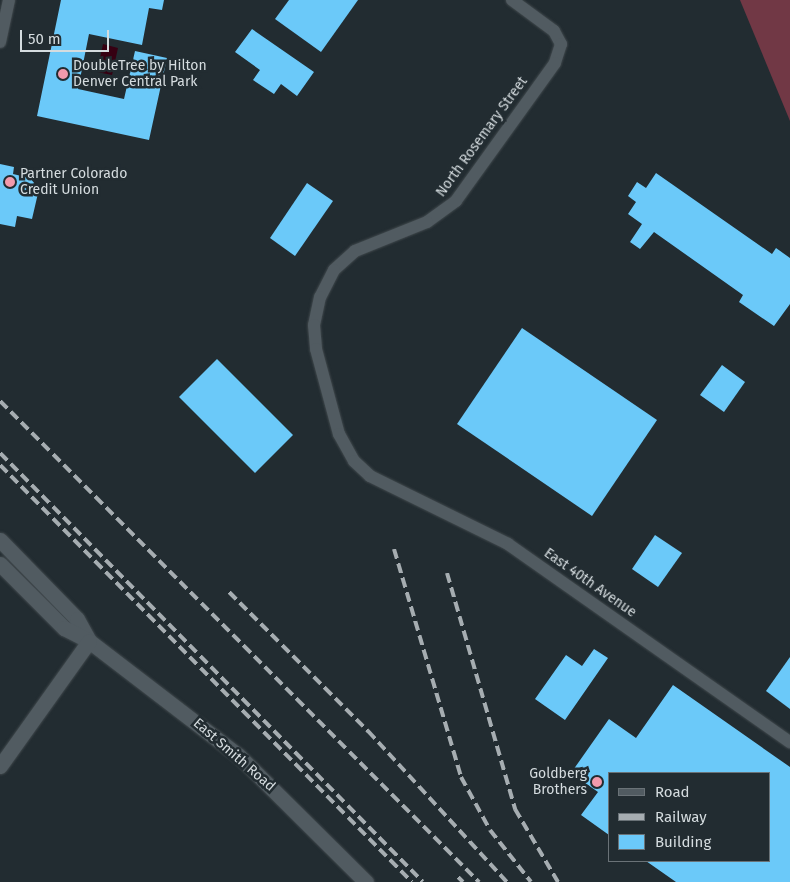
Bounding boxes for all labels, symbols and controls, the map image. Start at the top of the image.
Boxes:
scale bar [22,20,111,52]
text: 50 m [28,30,61,48]
place label: DoubleTree by Hilton Denver Central Park [73,58,207,90]
marker: DoubleTree by Hilton Denver Central Park [57,68,69,80]
street label: North Rosemary Street [433,74,531,200]
place label: Partner Colorado Credit Union [20,166,127,198]
marker: Partner Colorado Credit Union [4,176,16,188]
street label: East 40th Avenue [541,545,639,621]
street label: East Smith Road [190,715,278,795]
place label: Goldberg Brothers [529,766,587,799]
legend [608,772,770,862]
marker: Goldberg Brothers [591,776,603,788]
text: Road [655,783,690,801]
text: Railway [655,808,707,826]
text: Building [655,833,711,851]

